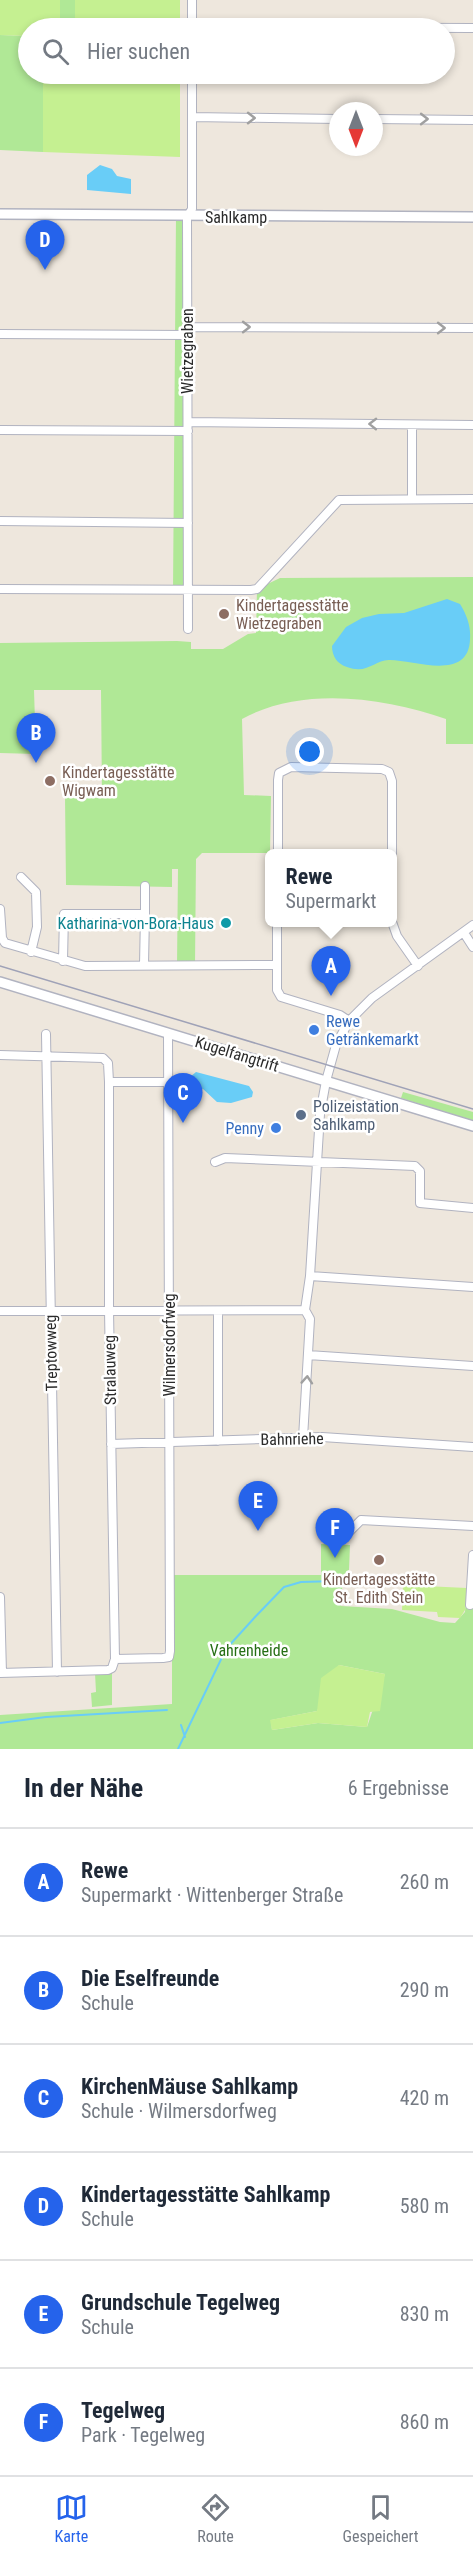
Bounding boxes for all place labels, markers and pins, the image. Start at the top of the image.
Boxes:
pin: D [26,220,64,270]
place label: Kindertagesstätte Wietzegraben [236,596,349,633]
marker: Kindertagesstätte Wietzegraben [217,607,231,621]
pin: B [16,714,56,763]
place label: Kindertagesstätte Wigwam [62,763,175,800]
marker: Kindertagesstätte Wigwam [43,774,57,788]
place label: Katharina-von-Bora-Haus [58,914,214,933]
marker: Katharina-von-Bora-Haus [219,916,233,930]
pin: A [312,946,350,996]
place label: Rewe Getränkemarkt [326,1012,419,1049]
marker: Rewe Getränkemarkt [307,1023,321,1037]
pin: C [164,1074,202,1123]
place label: Polizeistation Sahlkamp [313,1097,399,1134]
marker: Polizeistation Sahlkamp [294,1108,308,1122]
place label: Penny [226,1119,264,1138]
marker: Penny [269,1121,283,1135]
pin: E [238,1482,278,1531]
pin: F [316,1508,354,1558]
marker: Kindertagesstätte St. Edith Stein [372,1553,386,1567]
place label: Kindertagesstätte St. Edith Stein [323,1570,435,1607]

